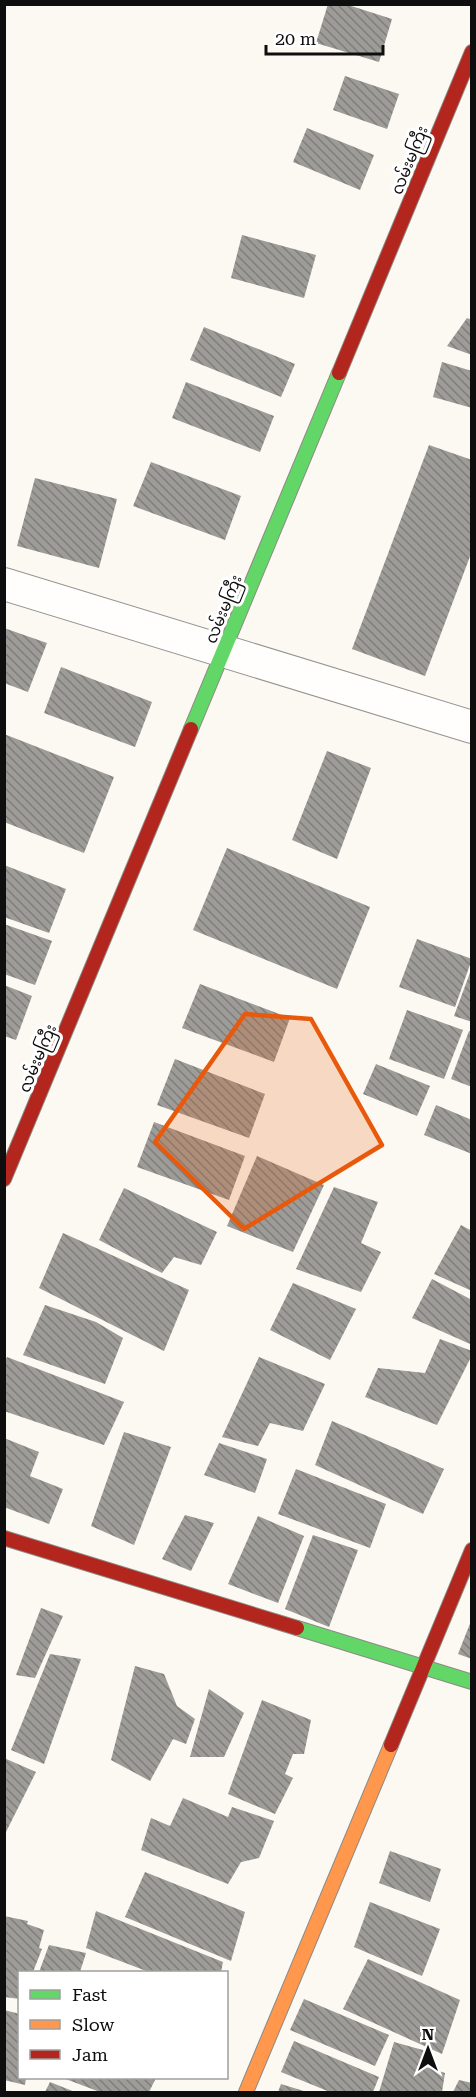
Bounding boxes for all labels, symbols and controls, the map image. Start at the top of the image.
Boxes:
scale bar [266,18,383,56]
text: 20 m [275,28,316,49]
street label: လမ်းမကြီး [385,122,436,199]
street label: လမ်းမကြီး [199,571,250,648]
street label: လမ်းမကြီး [13,1020,64,1097]
legend [18,1971,228,2079]
text: Fast [72,1984,107,2005]
text: Slow [72,2014,114,2035]
north arrow [398,2019,458,2079]
text: N [422,2025,434,2044]
text: Jam [72,2044,108,2065]

